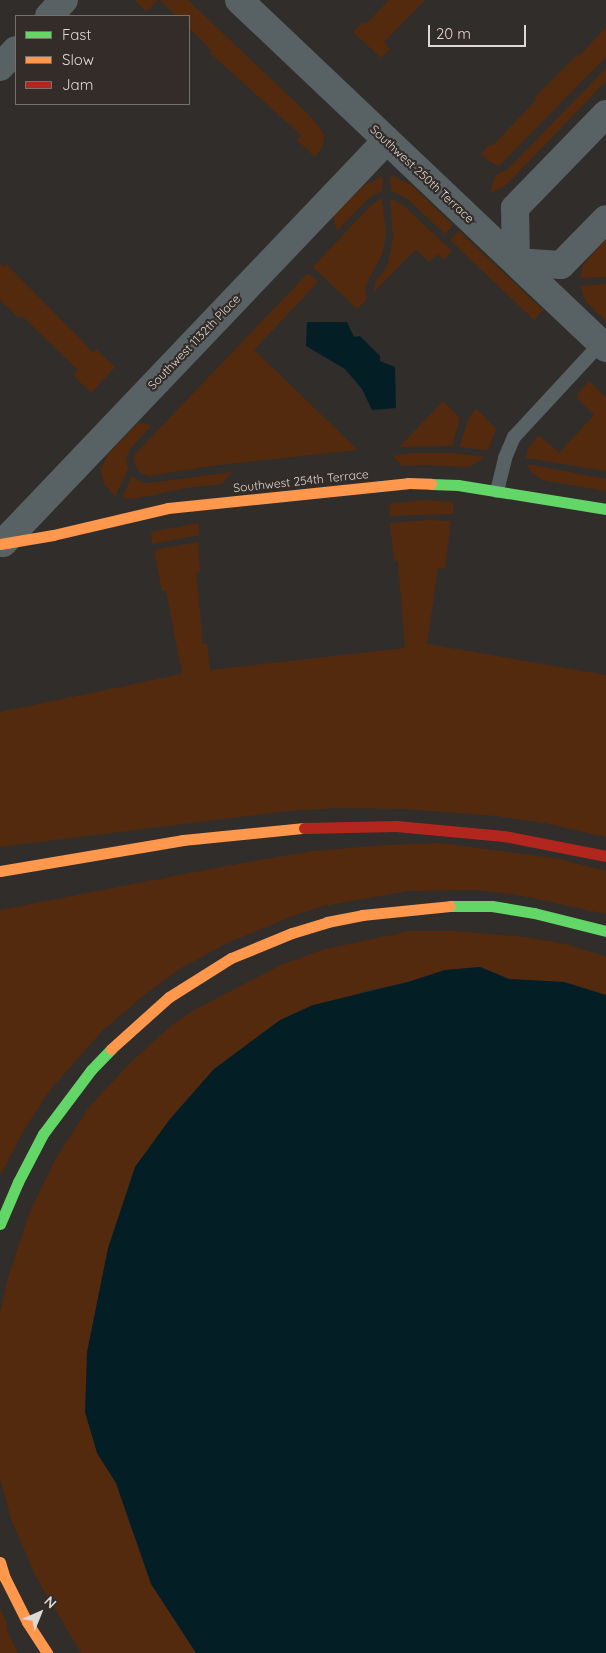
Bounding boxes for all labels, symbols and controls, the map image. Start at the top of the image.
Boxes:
legend [15,15,190,105]
scale bar [431,15,528,47]
text: 20 m [436,24,471,43]
text: Fast [62,25,91,44]
text: Slow [62,50,94,69]
text: Jam [62,75,93,94]
street label: Southwest 250th Terrace [367,122,477,226]
street label: Southwest 1132th Place [145,291,243,393]
street label: Southwest 254th Terrace [233,467,369,495]
north arrow [15,1588,65,1638]
text: N [40,1592,60,1612]

